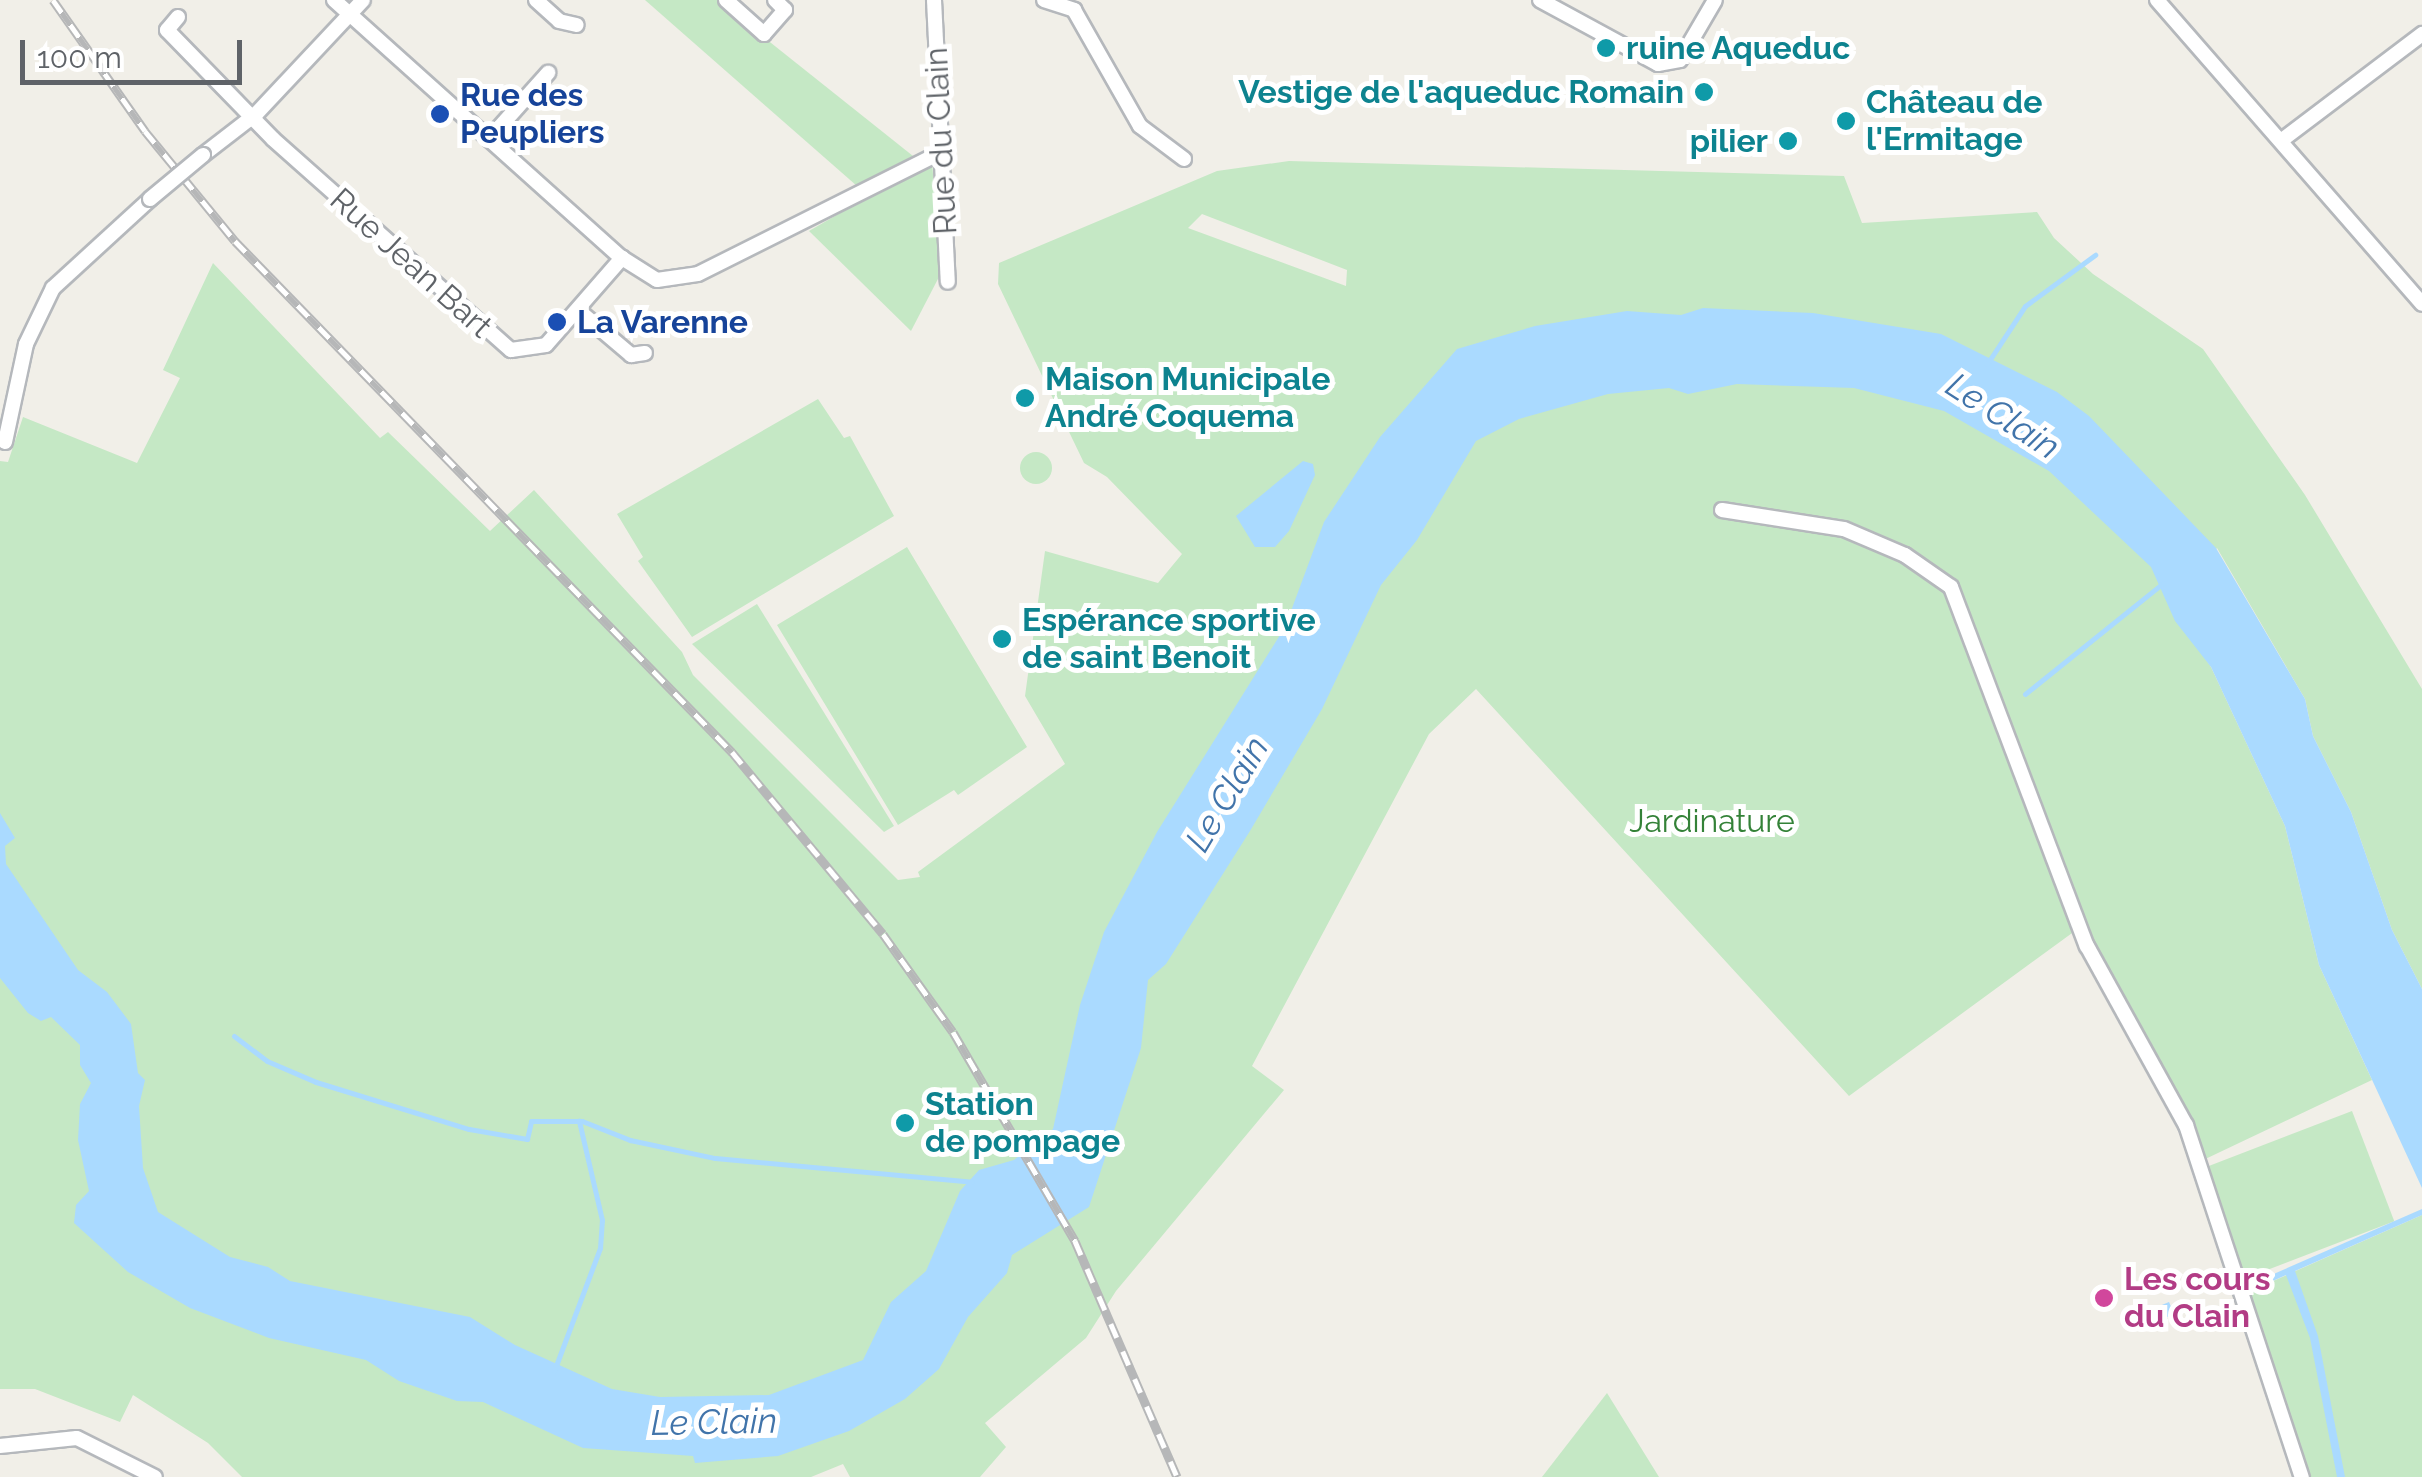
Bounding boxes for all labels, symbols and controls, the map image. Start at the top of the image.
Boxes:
scale bar [25,20,248,82]
place label: ruine Aqueduc [1626,29,1851,67]
marker: ruine Aqueduc [1595,37,1617,59]
text: 100 m [37,40,122,75]
street label: Rue du Clain [917,46,965,236]
place label: Vestige de l'aqueduc Romain [1238,73,1684,111]
place label: Rue des Peupliers [460,77,604,152]
marker: Vestige de l'aqueduc Romain [1693,81,1715,103]
place label: Château de l'Ermitage [1866,84,2042,159]
marker: Rue des Peupliers [429,103,451,125]
marker: Château de l'Ermitage [1835,110,1857,132]
place label: pilier [1690,122,1768,160]
marker: pilier [1777,130,1799,152]
street label: Rue Jean Bart [322,180,500,346]
place label: La Varenne [577,303,749,341]
marker: La Varenne [546,311,568,333]
place label: Maison Municipale André Coquema [1045,361,1330,436]
water label: Le Clain [1939,364,2067,468]
marker: Maison Municipale André Coquema [1014,387,1036,409]
place label: Espérance sportive de saint Benoit [1022,602,1316,677]
marker: Espérance sportive de saint Benoit [991,628,1013,650]
water label: Le Clain [1176,729,1278,859]
park label: Jardinature [1629,802,1795,840]
place label: Station de pompage [925,1086,1120,1161]
marker: Station de pompage [894,1112,916,1134]
place label: Les cours du Clain [2124,1261,2270,1336]
marker: Les cours du Clain [2093,1287,2115,1309]
water label: Le Clain [651,1400,777,1444]

